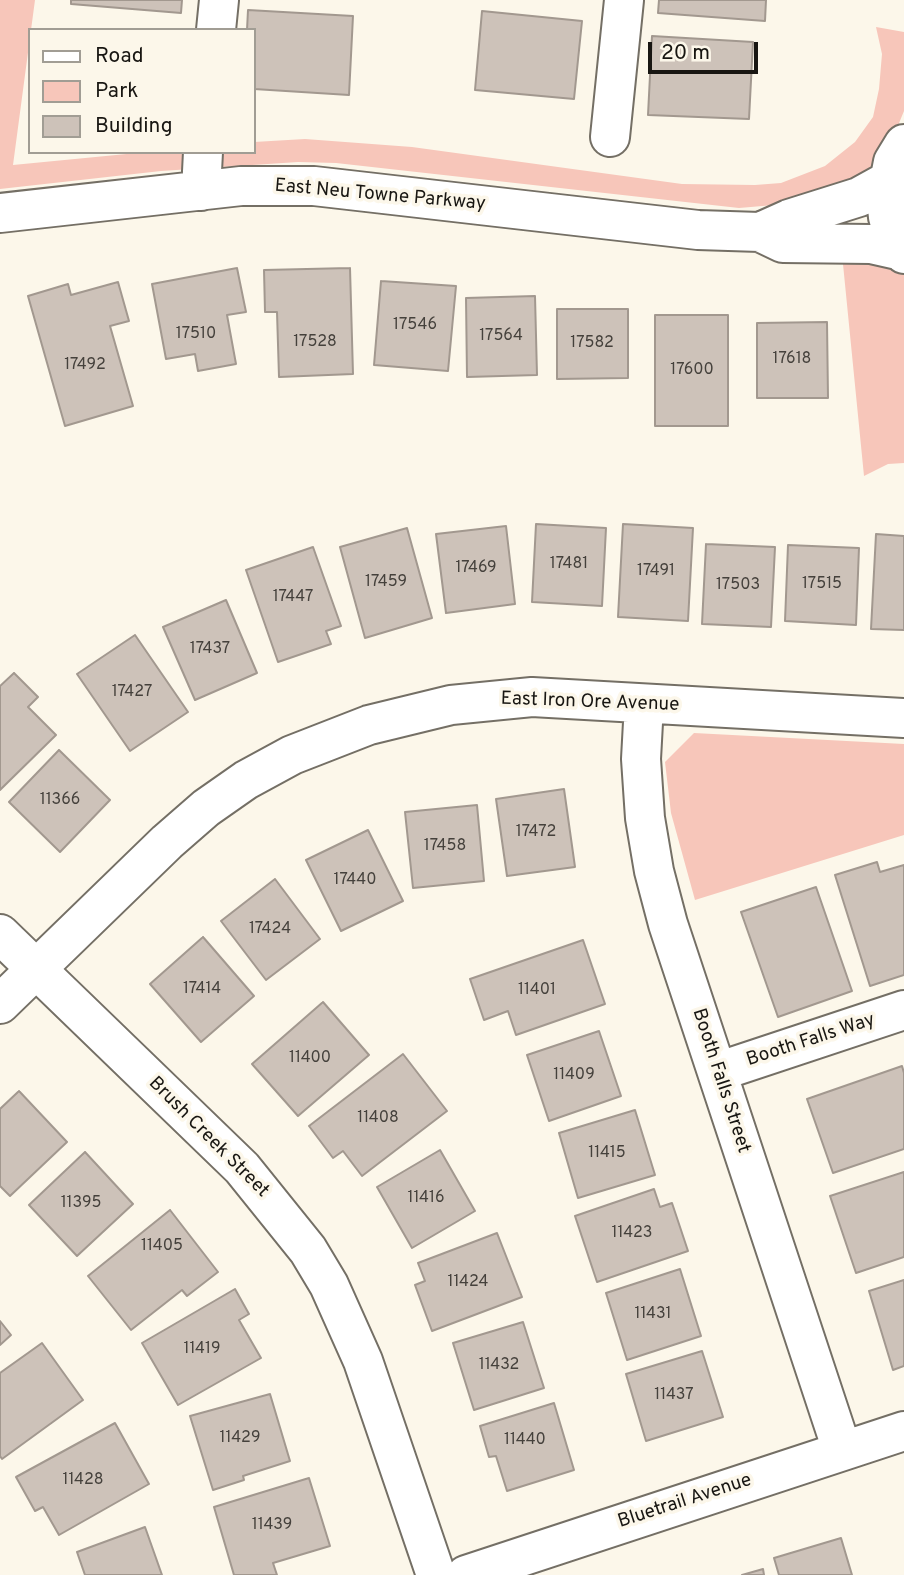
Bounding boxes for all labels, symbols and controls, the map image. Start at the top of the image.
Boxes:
legend [28,28,256,154]
scale bar [652,28,762,72]
text: 20 m [661,40,710,67]
text: Road [95,43,144,70]
text: Park [95,78,138,105]
text: Building [95,113,173,140]
street label: East Neu Towne Parkway [273,175,487,217]
house number: 17546 [393,316,437,336]
house number: 17510 [176,325,216,345]
house number: 17564 [479,327,523,347]
house number: 17528 [293,333,337,353]
house number: 17582 [570,334,614,354]
house number: 17618 [773,350,811,370]
house number: 17492 [64,356,106,376]
house number: 17600 [670,361,714,381]
house number: 17481 [550,555,588,575]
house number: 17469 [455,559,497,579]
house number: 17491 [637,562,675,582]
house number: 17459 [365,573,407,593]
house number: 17515 [802,575,842,595]
house number: 17503 [716,576,760,596]
house number: 17447 [273,588,313,608]
house number: 17437 [190,640,230,660]
house number: 17427 [112,683,152,703]
street label: East Iron Ore Avenue [500,688,680,718]
house number: 11366 [40,791,80,811]
house number: 17472 [516,823,556,843]
house number: 17458 [424,837,466,857]
house number: 17440 [334,871,376,891]
house number: 17424 [249,920,291,940]
house number: 17414 [183,980,221,1000]
house number: 11401 [518,981,556,1001]
street label: Booth Falls Street [686,1006,754,1156]
street label: Booth Falls Way [744,1009,878,1073]
house number: 11400 [289,1049,331,1069]
house number: 11409 [553,1066,595,1086]
street label: Brush Creek Street [143,1073,273,1203]
house number: 11408 [357,1109,399,1129]
house number: 11415 [588,1144,626,1164]
house number: 11416 [407,1189,445,1209]
house number: 11395 [61,1194,101,1214]
house number: 11423 [612,1224,652,1244]
house number: 11405 [141,1237,183,1257]
house number: 11424 [447,1273,489,1293]
house number: 11431 [634,1305,672,1325]
house number: 11419 [183,1340,221,1360]
house number: 11432 [479,1356,519,1376]
house number: 11437 [654,1386,694,1406]
house number: 11429 [220,1429,260,1449]
house number: 11440 [504,1431,546,1451]
street label: Bluetrail Avenue [615,1470,755,1534]
house number: 11428 [62,1471,104,1491]
house number: 11439 [252,1516,292,1536]

